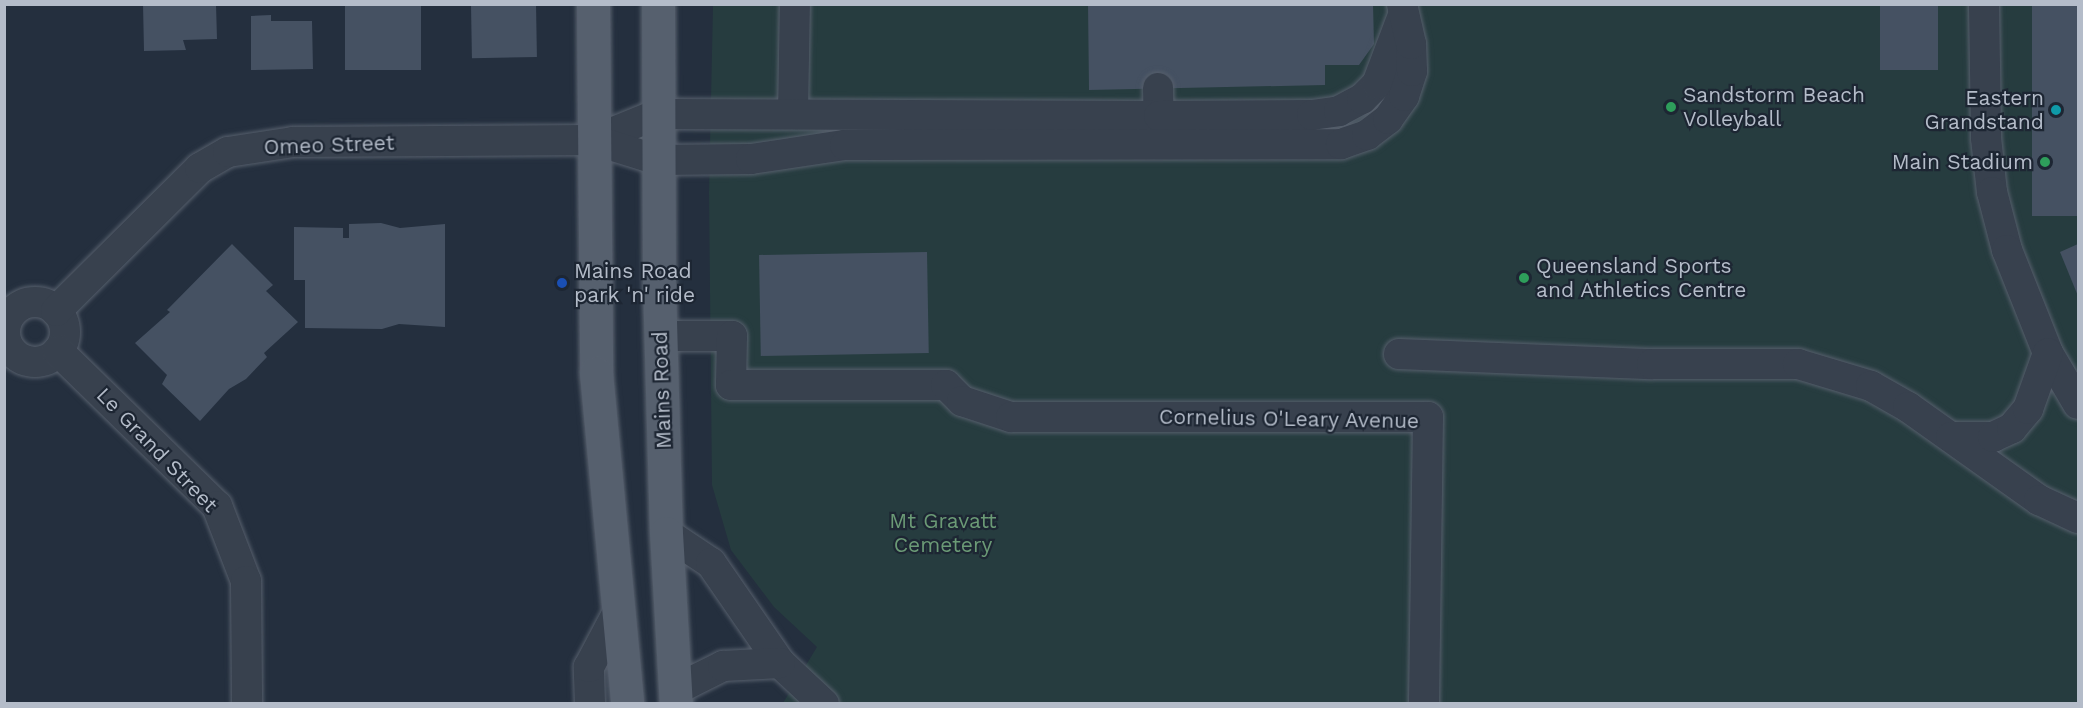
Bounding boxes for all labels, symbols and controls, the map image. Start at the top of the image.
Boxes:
place label: Sandstorm Beach Volleyball [1683,82,1865,132]
place label: Eastern Grandstand [1925,85,2044,135]
marker: Sandstorm Beach Volleyball [1664,100,1678,114]
marker: Eastern Grandstand [2049,103,2063,117]
street label: Omeo Street [263,130,395,160]
place label: Main Stadium [1892,149,2033,175]
marker: Main Stadium [2038,155,2052,169]
place label: Queensland Sports and Athletics Centre [1536,253,1747,303]
place label: Mains Road park 'n' ride [574,258,696,308]
marker: Queensland Sports and Athletics Centre [1517,271,1531,285]
marker: Mains Road park 'n' ride [555,276,569,290]
street label: Mains Road [647,331,677,449]
street label: Le Grand Street [91,382,223,518]
street label: Cornelius O'Leary Avenue [1158,404,1420,434]
park label: Mt Gravatt Cemetery [889,508,997,558]

